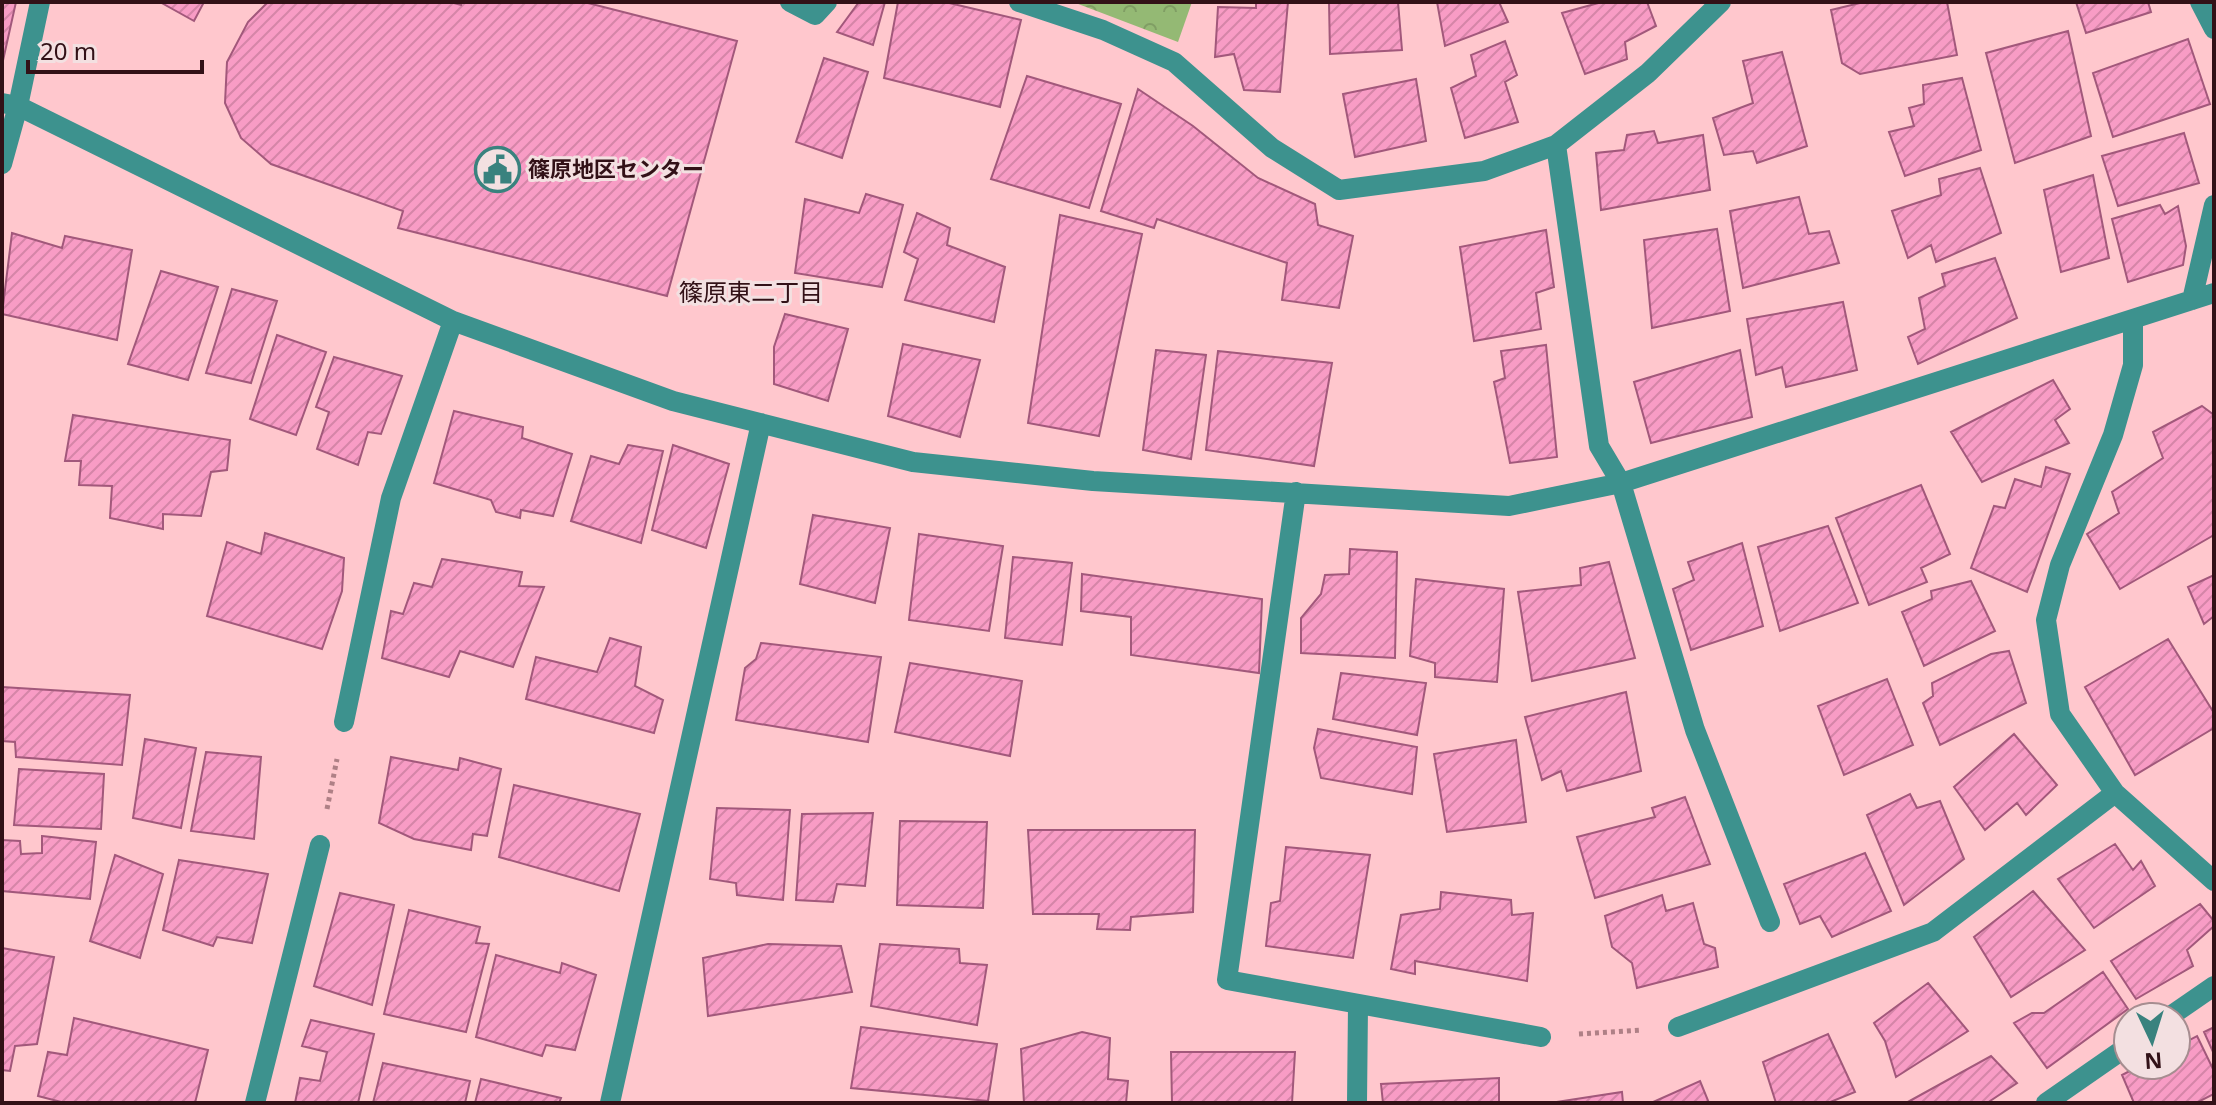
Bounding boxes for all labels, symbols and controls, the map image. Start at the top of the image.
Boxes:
scale bar [28,24,202,74]
text: 20 m [40,34,96,67]
public building icon: 篠原地区センター [473,145,521,193]
place label: 篠原地区センター [528,153,704,183]
district label: 篠原東二丁目 [679,275,823,308]
north arrow [2112,1001,2192,1081]
text: N [2143,1046,2163,1078]

